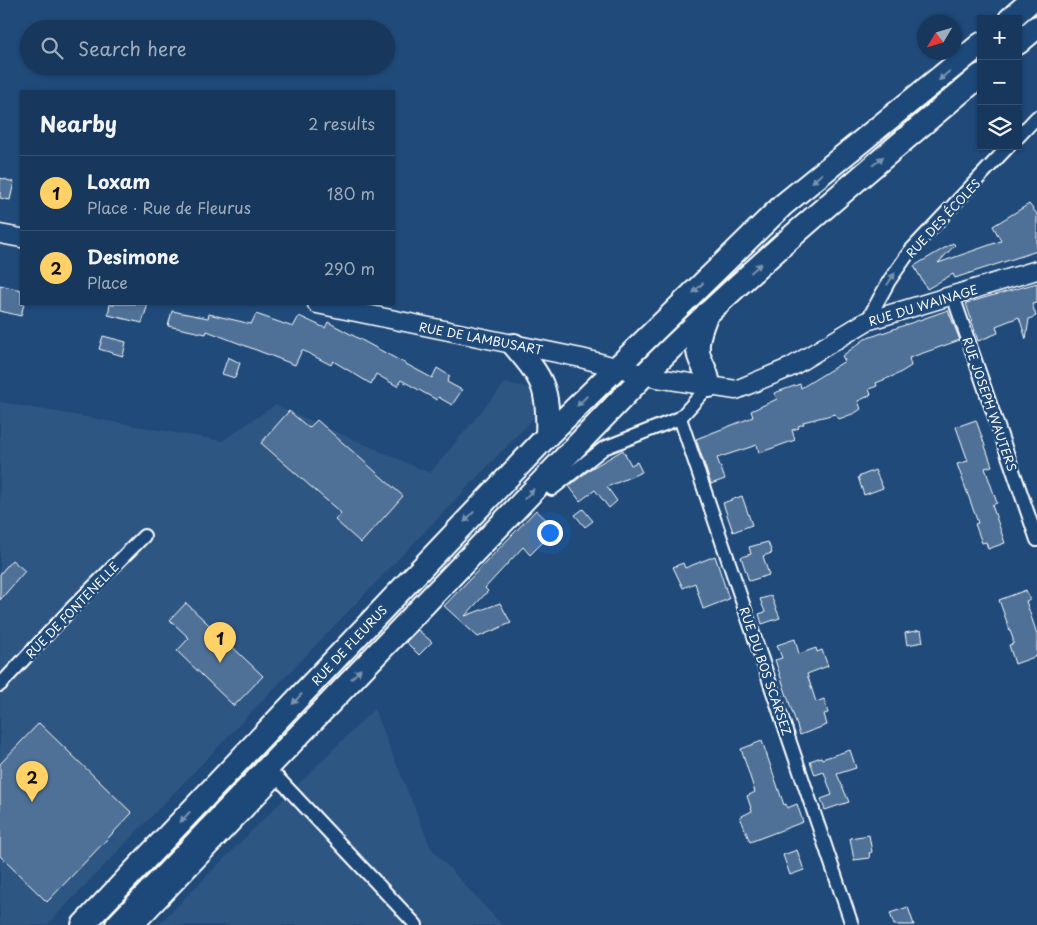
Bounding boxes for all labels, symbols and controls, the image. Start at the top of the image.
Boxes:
north arrow [917,15,962,60]
map controls [977,15,1022,150]
button: + [977,15,1022,60]
search box [20,20,395,75]
icon: search [38,34,66,62]
text: Search here [78,34,187,62]
button: − [977,60,1022,105]
one-way arrow [937,70,950,81]
button: layers [977,105,1022,150]
text: Nearby [40,107,117,139]
text: 2 results [308,111,375,135]
one-way arrow [872,156,885,167]
text: Loxam [87,167,150,195]
one-way arrow [811,172,824,183]
street label: RUE DES ÉCOLES [902,175,984,261]
text: 1 [52,181,60,205]
text: 180 m [327,181,375,205]
text: Place · Rue de Fleurus [87,195,251,219]
text: Desimone [87,242,179,270]
text: 2 [50,256,62,280]
text: 290 m [324,256,375,280]
one-way arrow [749,262,761,274]
text: Place [87,270,128,294]
one-way arrow [887,272,896,285]
street label: RUE DU WAINAGE [866,280,980,330]
one-way arrow [692,282,704,294]
street label: RUE DE LAMBUSART [418,317,545,359]
street label: RUE JOSEPH WAUTERS [959,334,1021,474]
one-way arrow [576,395,588,407]
one-way arrow [523,488,535,500]
one-way arrow [463,511,475,523]
your location [537,520,563,546]
street label: RUE DE FONTENELLE [21,558,123,662]
street label: RUE DE FLEURUS [307,601,391,689]
street label: RUE DU BOS SCARSEZ [736,604,796,738]
pin: 1 [204,622,236,663]
one-way arrow [350,668,362,680]
one-way arrow [291,692,303,704]
pin: 2 [16,761,48,802]
one-way arrow [179,810,191,822]

